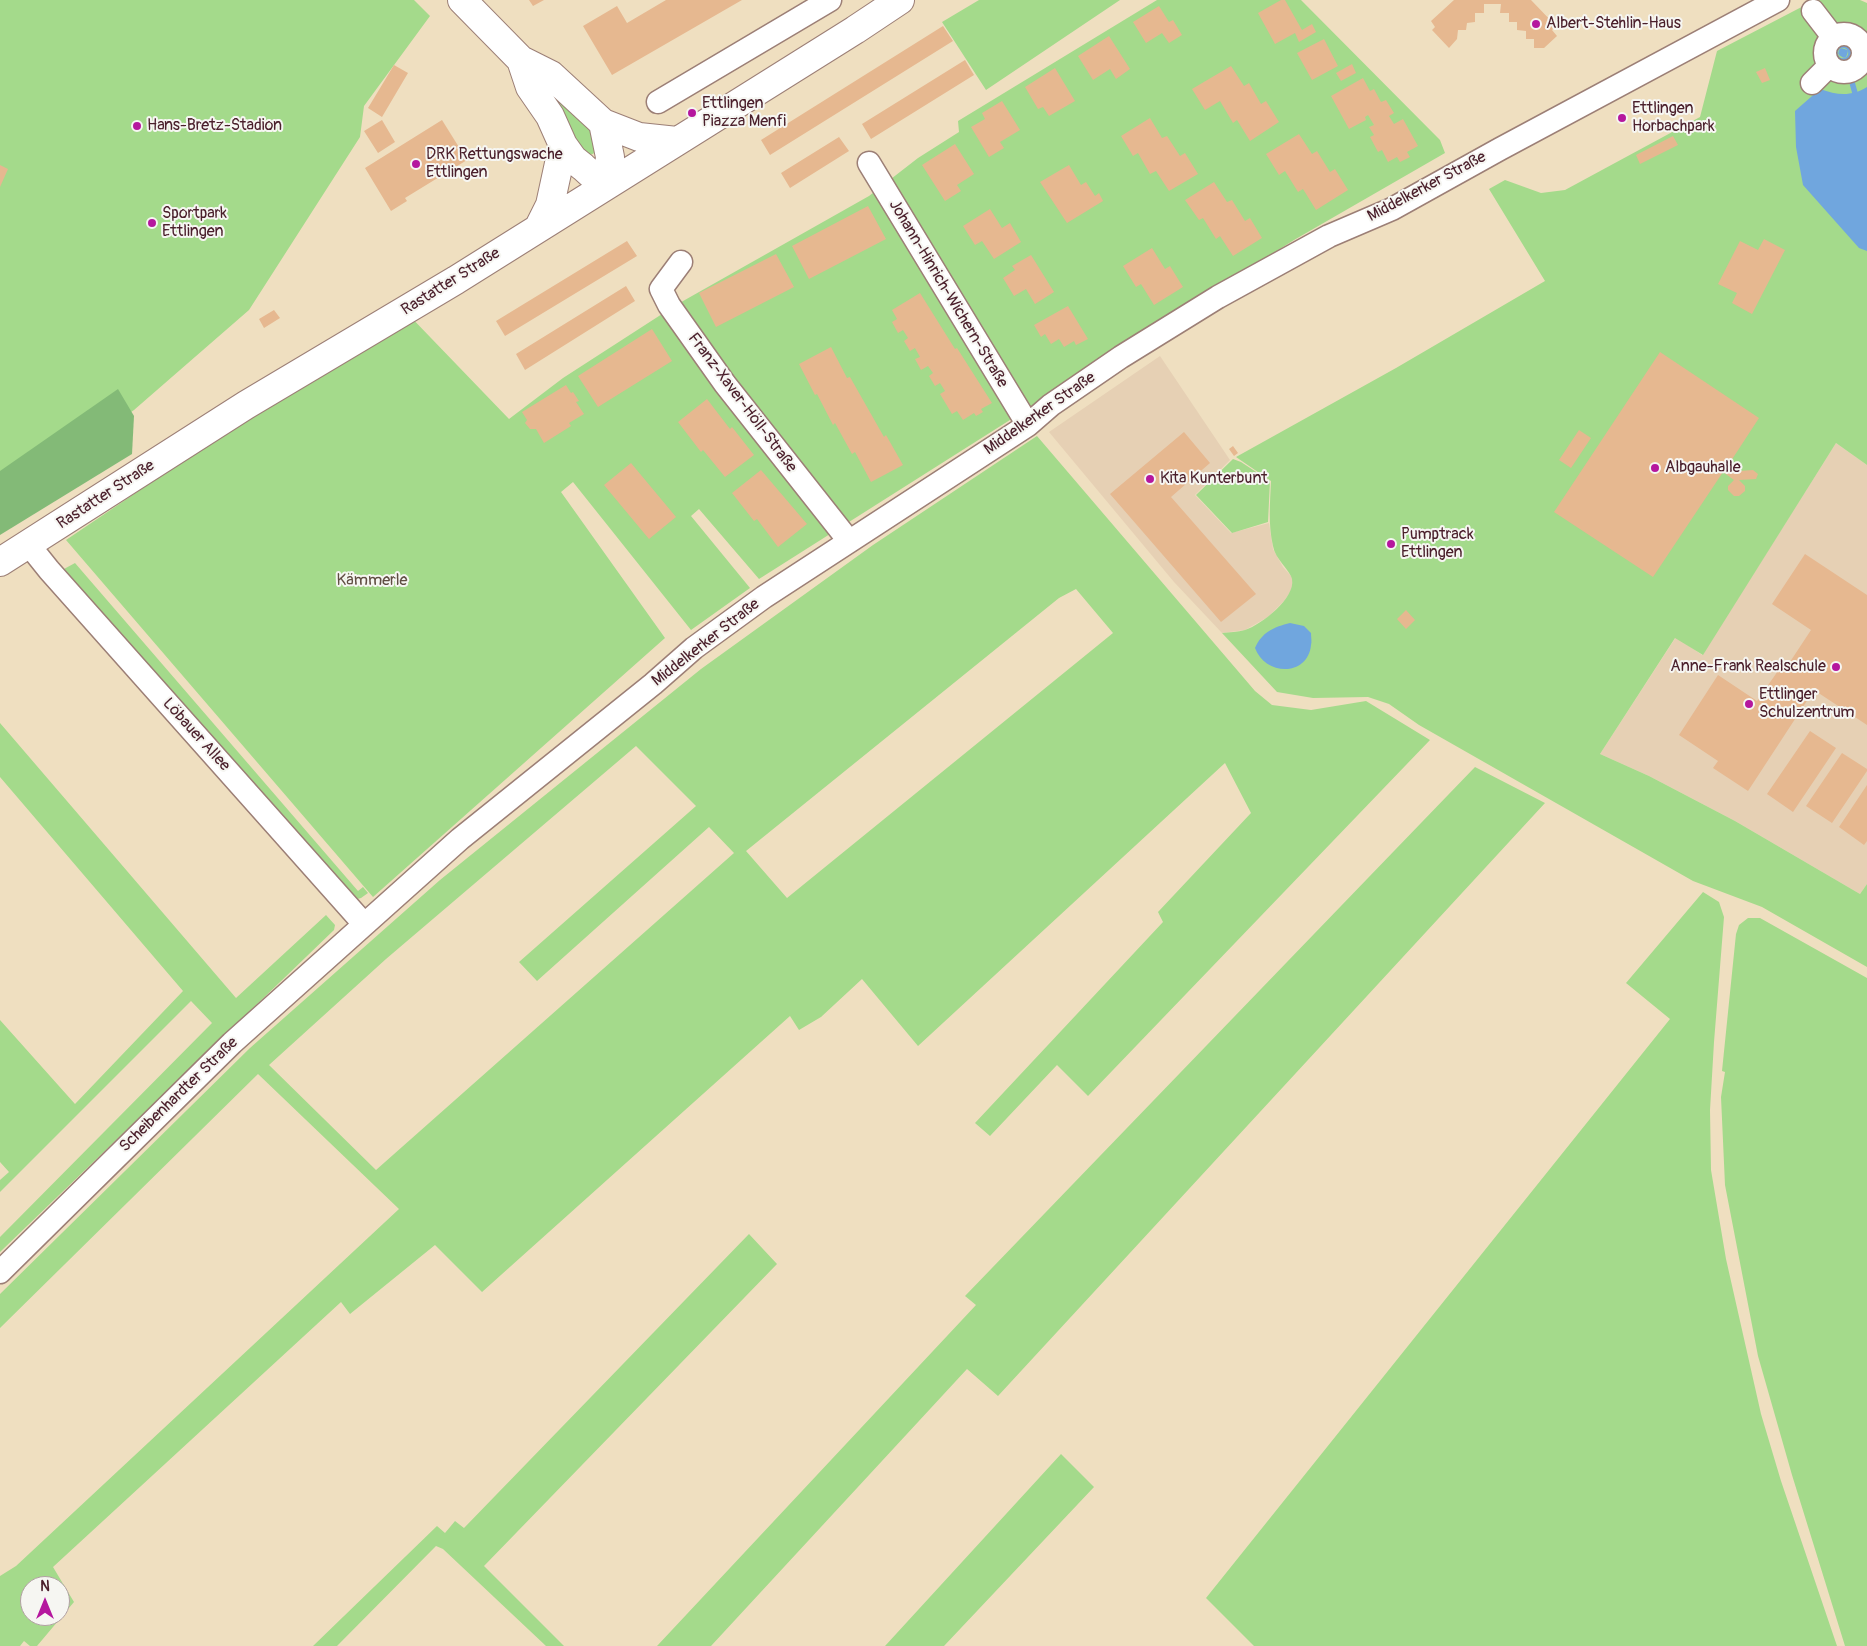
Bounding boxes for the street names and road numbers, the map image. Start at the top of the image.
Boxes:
street label: Middelkerker Straße [1364,148,1490,226]
street label: Johann-Hinrich-Wichern-Straße [884,197,1012,391]
street label: Rastatter Straße [398,244,504,320]
street label: Franz-Xaver-Höll-Straße [683,330,801,476]
street label: Middelkerker Straße [981,368,1099,460]
street label: Rastatter Straße [53,456,159,534]
street label: Middelkerker Straße [648,595,764,691]
street label: Löbauer Allee [158,695,234,775]
street label: Scheibenhardter Straße [116,1033,242,1157]

